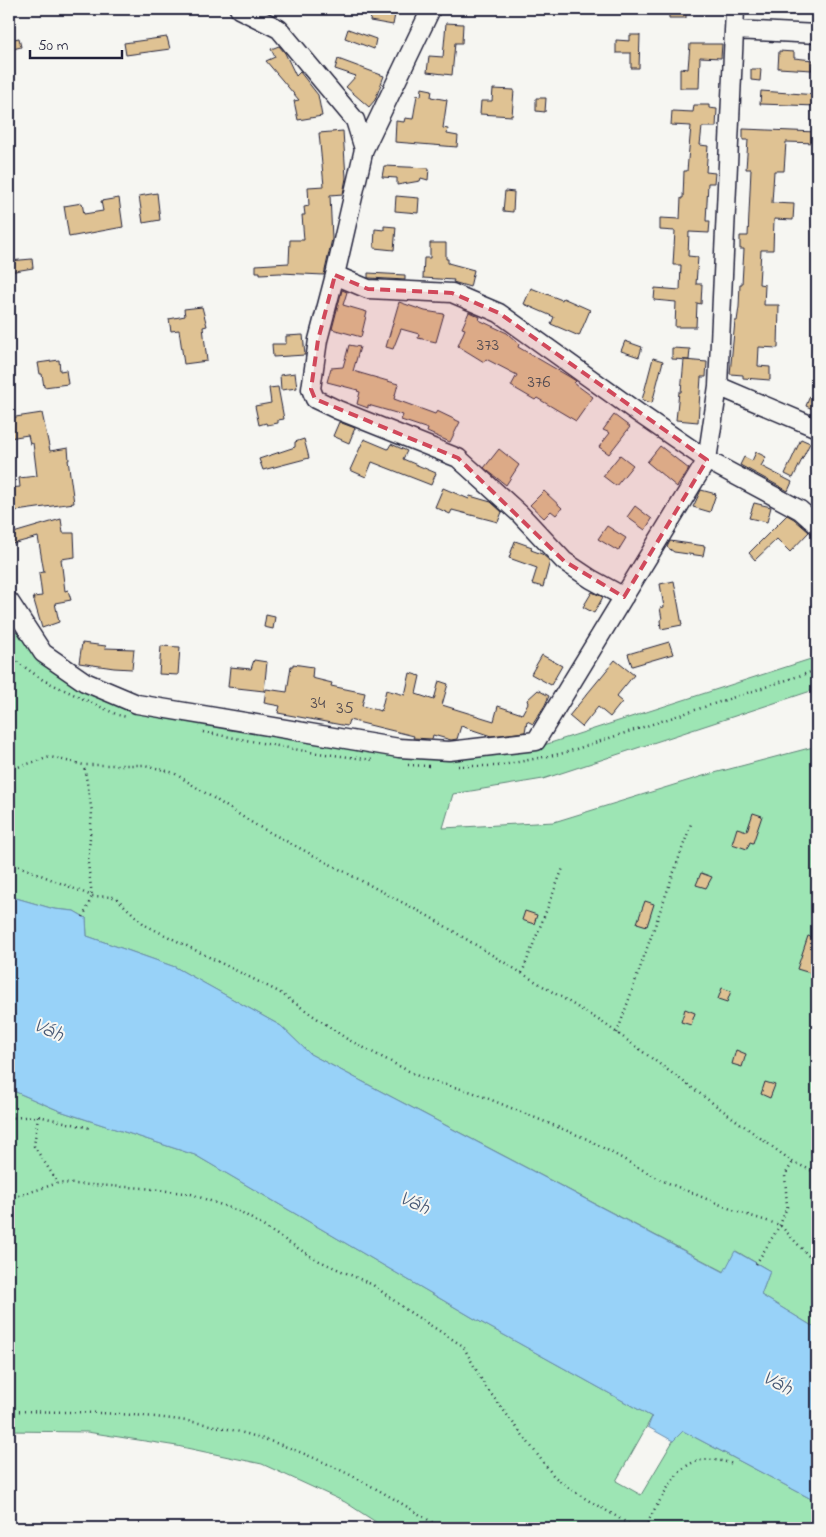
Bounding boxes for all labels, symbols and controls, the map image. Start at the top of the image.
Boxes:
scale bar [30,28,122,60]
text: 50 m [38,35,69,57]
house number: 373 [477,333,499,359]
house number: 376 [528,370,550,396]
house number: 34 [311,691,326,717]
house number: 35 [336,696,354,722]
water label: Váh [28,1011,69,1051]
water label: Váh [394,1184,435,1224]
water label: Váh [757,1363,798,1405]

